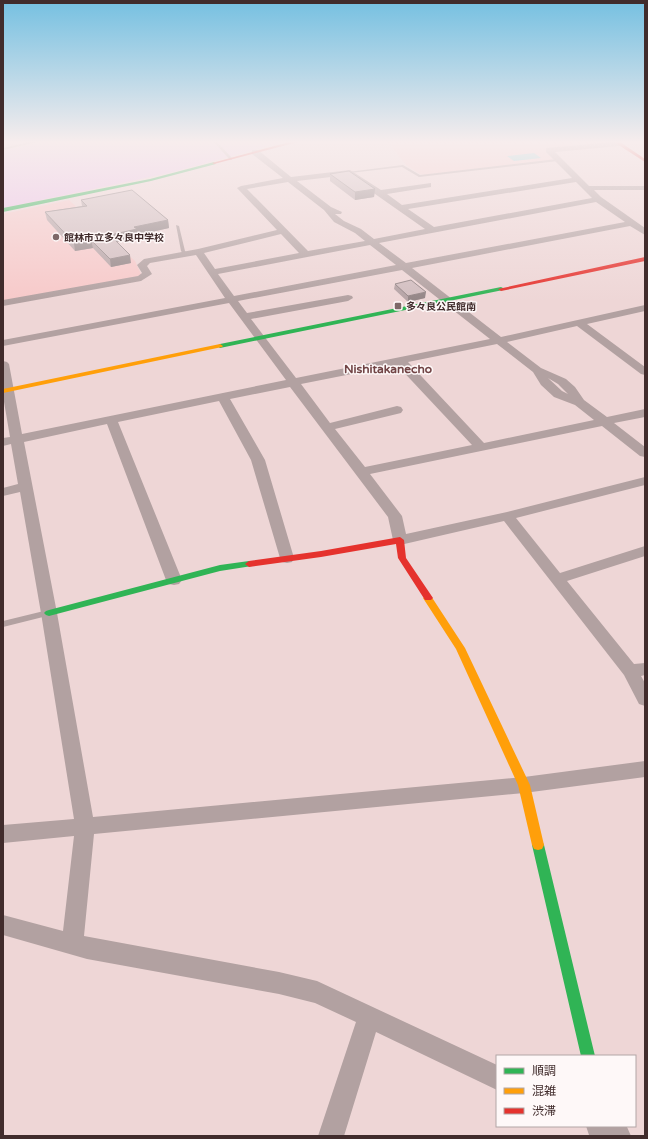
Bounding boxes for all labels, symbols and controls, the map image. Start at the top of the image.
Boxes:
marker: 館林市立多々良中学校 [51,232,61,242]
place label: 館林市立多々良中学校 [64,232,164,244]
marker: 多々良公民館南 [393,301,403,311]
place label: 多々良公民館南 [406,301,476,313]
district label: Nishitakanecho [344,362,432,376]
legend [496,1055,636,1127]
text: 順調 [532,1064,556,1078]
text: 混雑 [532,1084,556,1098]
text: 渋滞 [532,1104,556,1118]

